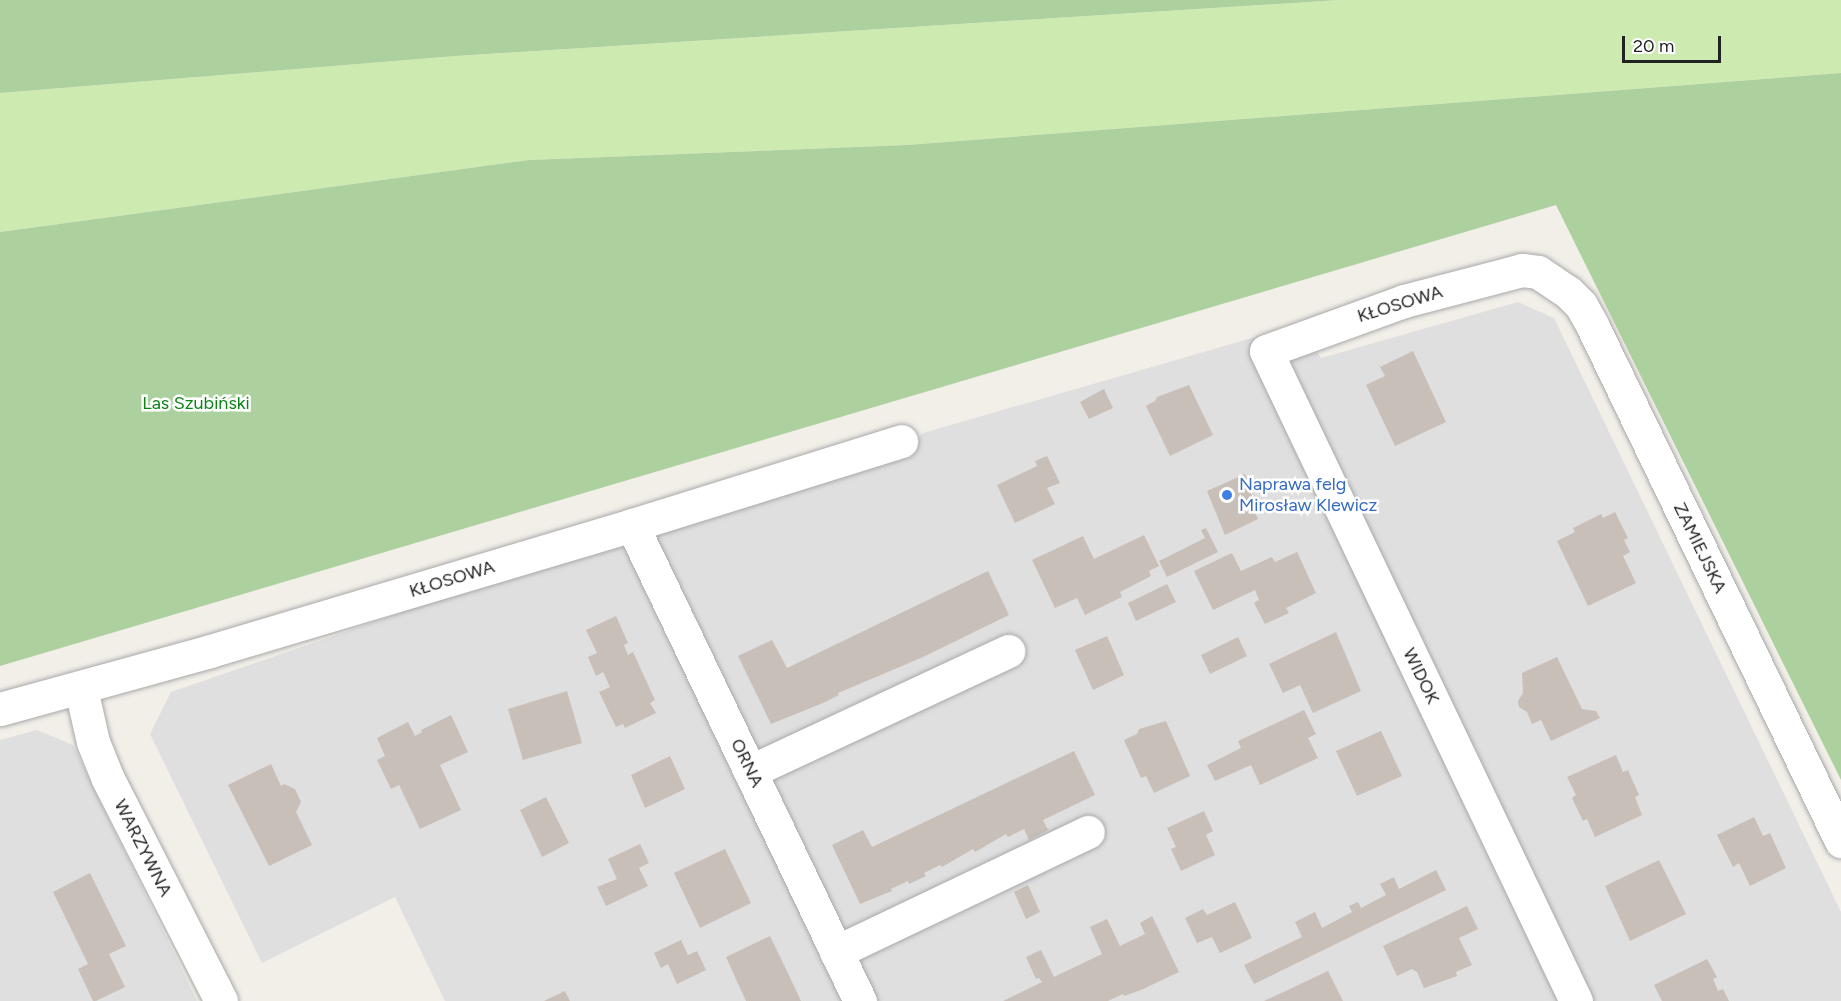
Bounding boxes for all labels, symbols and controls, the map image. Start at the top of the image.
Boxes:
scale bar [1625,24,1724,62]
text: 20 m [1633,35,1674,57]
street label: KŁOSOWA [1355,281,1445,327]
park label: Las Szubiński [142,392,250,414]
place label: Naprawa felg Mirosław Klewicz [1239,474,1377,516]
marker: Naprawa felg Mirosław Klewicz [1220,488,1234,502]
street label: ZAMIEJSKA [1669,499,1731,597]
street label: KŁOSOWA [407,556,497,602]
street label: WIDOK [1398,645,1444,707]
street label: ORNA [726,735,768,791]
street label: WARZYWNA [109,796,177,900]

